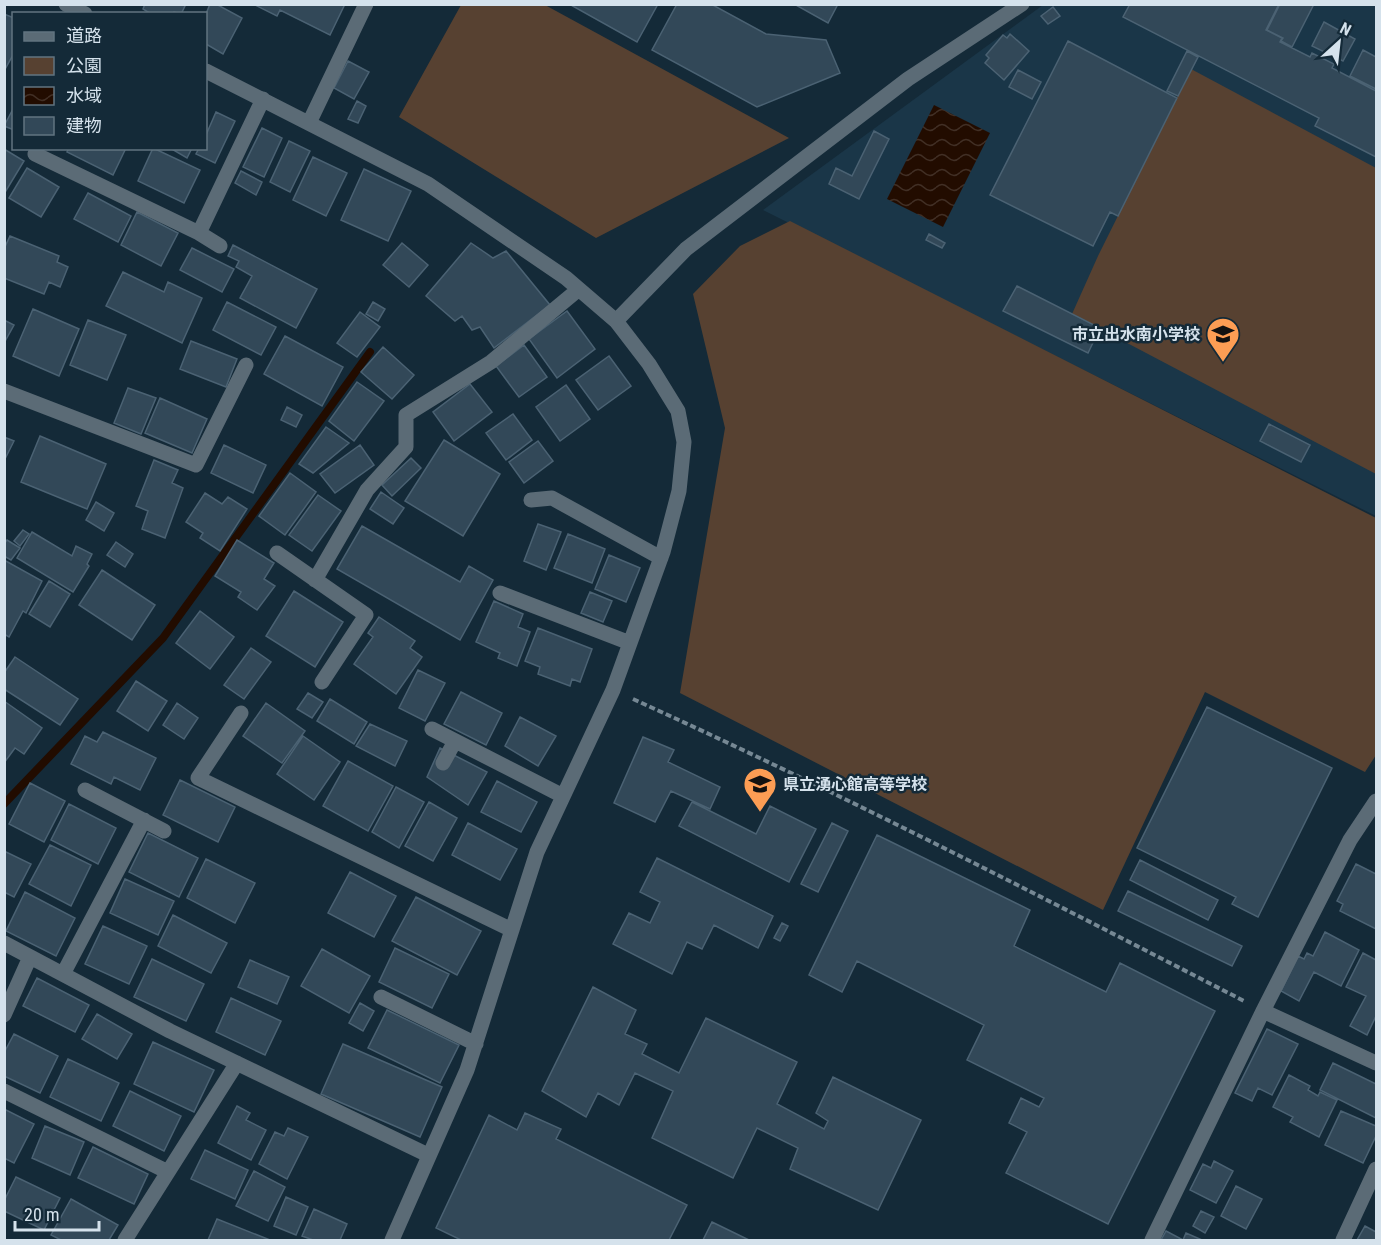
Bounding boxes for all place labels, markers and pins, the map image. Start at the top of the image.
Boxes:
school or university icon: 市立出水南小学校 [1205,316,1241,363]
place label: 市立出水南小学校 [1072,325,1200,344]
school or university icon: 県立湧心館高等学校 [742,766,778,813]
place label: 県立湧心館高等学校 [783,775,927,794]

